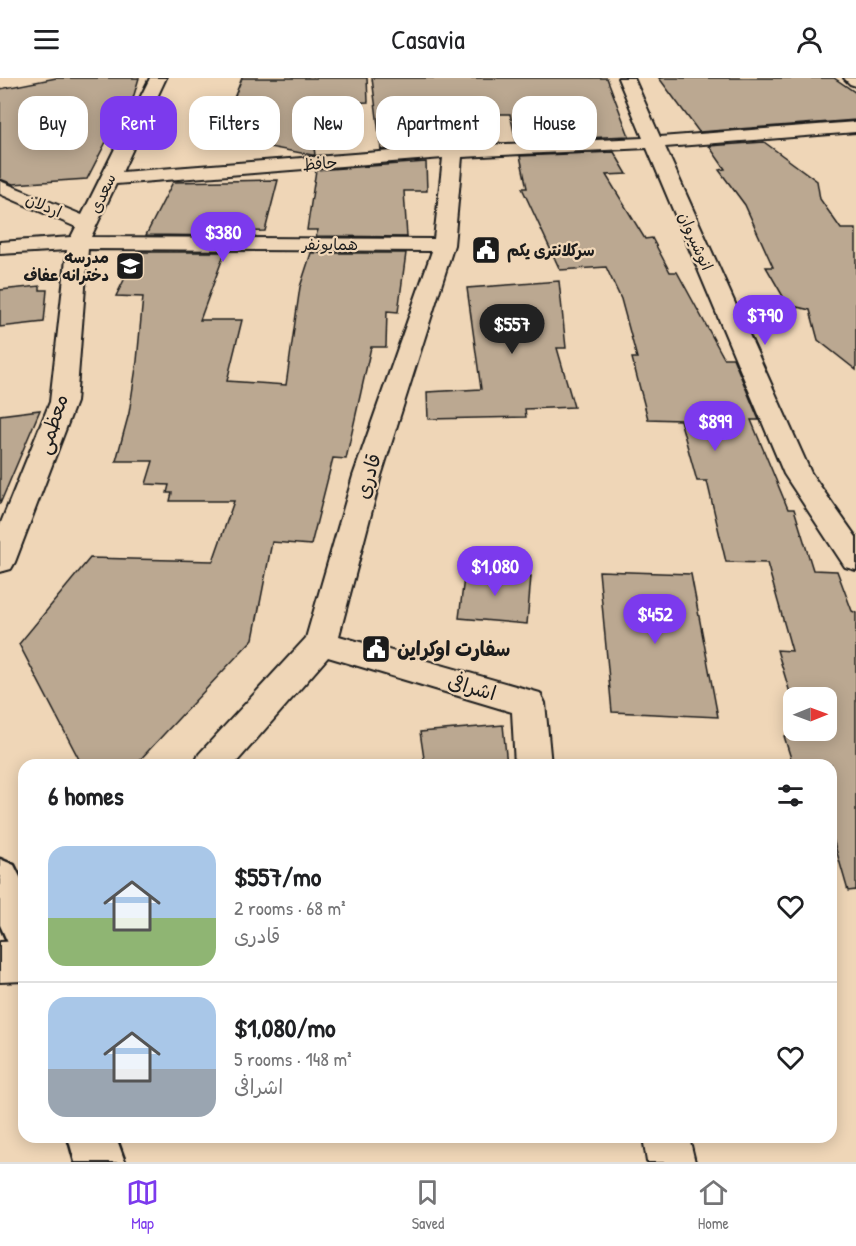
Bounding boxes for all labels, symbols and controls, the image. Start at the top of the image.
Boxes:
text: Casavia [391,21,465,57]
icon: menu [30,23,63,56]
icon: person [793,23,826,56]
chip: Buy [18,96,88,150]
chip: Rent [100,96,177,150]
chip: Filters [189,96,280,150]
chip: New [292,96,364,150]
chip: Apartment [376,96,500,150]
chip: House [512,96,597,150]
street label: حافظ [302,151,338,175]
street label: سعدی [83,169,121,217]
street label: اردلان [22,188,66,222]
street label: انوشیروان [673,208,719,274]
pin: $380 [187,212,259,263]
text: $380 [205,218,241,245]
street label: همایونفر [300,233,358,255]
public building icon: سرکلانتری یکم [470,234,502,266]
place label: سرکلانتری یکم [507,239,595,263]
place label: مدرسه دخترانه عفاف [23,246,109,286]
school or university icon: مدرسه دخترانه عفاف [114,250,146,282]
pin: $790 [729,295,801,346]
text: $790 [747,301,783,328]
pin: $557 [476,304,548,355]
text: $557 [494,310,530,337]
street label: معظمی [29,390,74,457]
pin: $899 [679,401,751,452]
text: $899 [698,407,732,434]
street label: قادری [348,450,387,502]
pin: $1,080 [446,546,544,597]
text: $1,080 [471,552,519,579]
pin: $452 [619,594,691,645]
text: $452 [637,600,673,627]
public building icon: سفارت اوکراین [360,633,392,665]
place label: سفارت اوکراین [397,635,510,662]
street label: اشرافی [445,667,500,706]
north arrow [783,687,837,741]
map controls [783,687,837,741]
text: 6 homes [48,778,124,813]
icon: filters [774,779,807,812]
text: $557/mo [234,859,321,894]
icon: home [96,870,168,942]
icon: heart [774,890,807,923]
text: 2 rooms · 68 m² [234,894,346,921]
text: قادری [234,922,280,949]
text: $1,080/mo [234,1010,336,1045]
icon: home [96,1021,168,1093]
icon: heart [774,1041,807,1074]
text: 5 rooms · 148 m² [234,1045,352,1072]
text: اشرافی [234,1073,283,1100]
tab: Map [126,1176,159,1234]
tab: Saved [411,1176,444,1234]
tab: Home [697,1176,730,1234]

